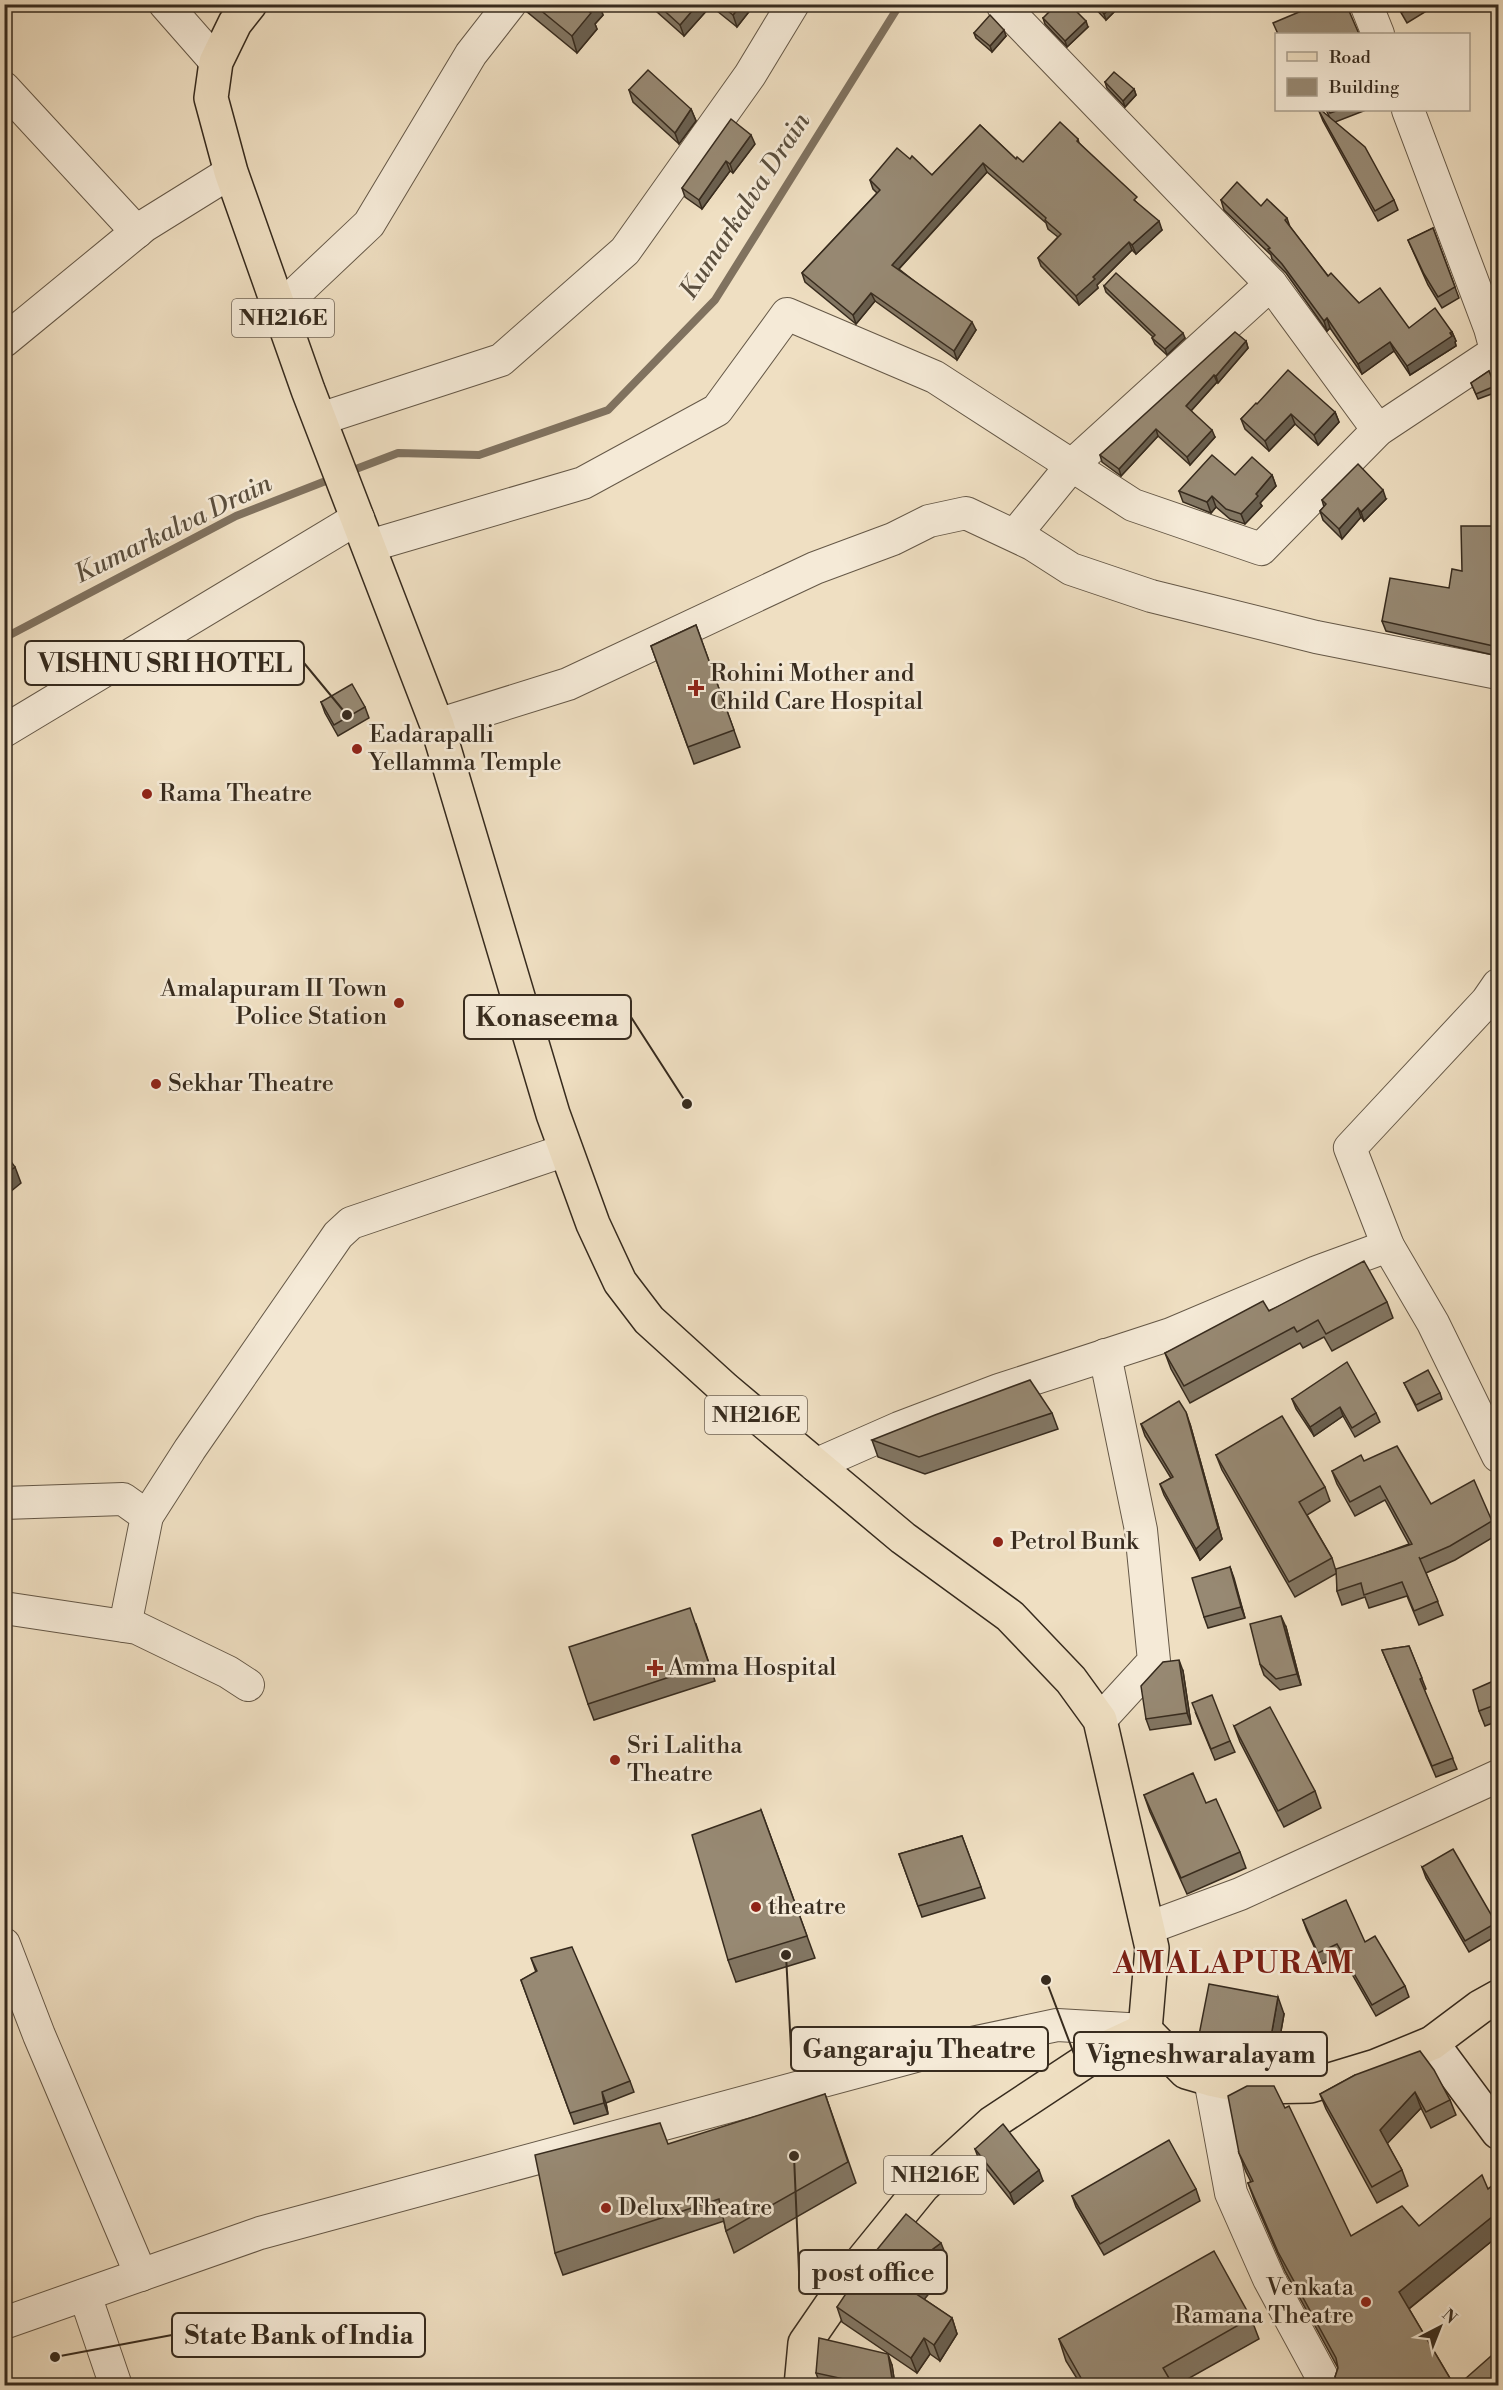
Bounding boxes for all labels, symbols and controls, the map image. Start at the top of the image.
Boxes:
legend [1275,33,1470,111]
text: Road [1329,46,1372,69]
text: Building [1328,76,1400,99]
water label: Kumarkalva Drain [673,106,818,305]
road number: NH216E [232,299,334,337]
water label: Kumarkalva Drain [69,467,278,591]
callout: VISHNU SRI HOTEL [25,641,304,685]
text: VISHNU SRI HOTEL [37,648,292,680]
place label: Rohini Mother and Child Care Hospital [710,659,923,717]
marker: Rohini Mother and Child Care Hospital [687,679,705,697]
place label: Eadarapalli Yellamma Temple [367,720,562,778]
marker: Eadarapalli Yellamma Temple [350,742,364,756]
place label: Rama Theatre [159,779,312,809]
marker: Rama Theatre [140,787,154,801]
place label: Amalapuram II Town Police Station [159,974,387,1032]
callout: Konaseema [464,995,631,1039]
marker: Amalapuram II Town Police Station [392,996,406,1010]
text: Konaseema [476,1002,619,1034]
place label: Sekhar Theatre [168,1069,334,1099]
marker: Sekhar Theatre [149,1077,163,1091]
road number: NH216E [705,1396,807,1434]
place label: Petrol Bunk [1010,1527,1140,1557]
marker: Petrol Bunk [991,1535,1005,1549]
place label: Amma Hospital [667,1653,836,1683]
marker: Amma Hospital [646,1659,664,1677]
place label: Sri Lalitha Theatre [627,1731,743,1789]
marker: Sri Lalitha Theatre [608,1753,622,1767]
place label: theatre [768,1892,846,1922]
marker: theatre [749,1900,763,1914]
district label: AMALAPURAM [1112,1945,1355,1983]
callout: Gangaraju Theatre [791,2027,1048,2071]
callout: Vigneshwaralayam [1074,2032,1327,2076]
text: Gangaraju Theatre [802,2034,1036,2066]
text: Vigneshwaralayam [1085,2039,1316,2071]
road number: NH216E [884,2156,986,2194]
place label: Delux Theatre [618,2193,772,2223]
marker: Delux Theatre [599,2201,613,2215]
callout: post office [799,2250,947,2294]
text: post office [811,2257,935,2289]
place label: Venkata Ramana Theatre [1174,2273,1355,2331]
marker: Venkata Ramana Theatre [1359,2295,1373,2309]
north arrow [1410,2297,1470,2357]
text: N [1438,2305,1461,2328]
callout: State Bank of India [172,2313,425,2357]
text: State Bank of India [184,2320,415,2352]

